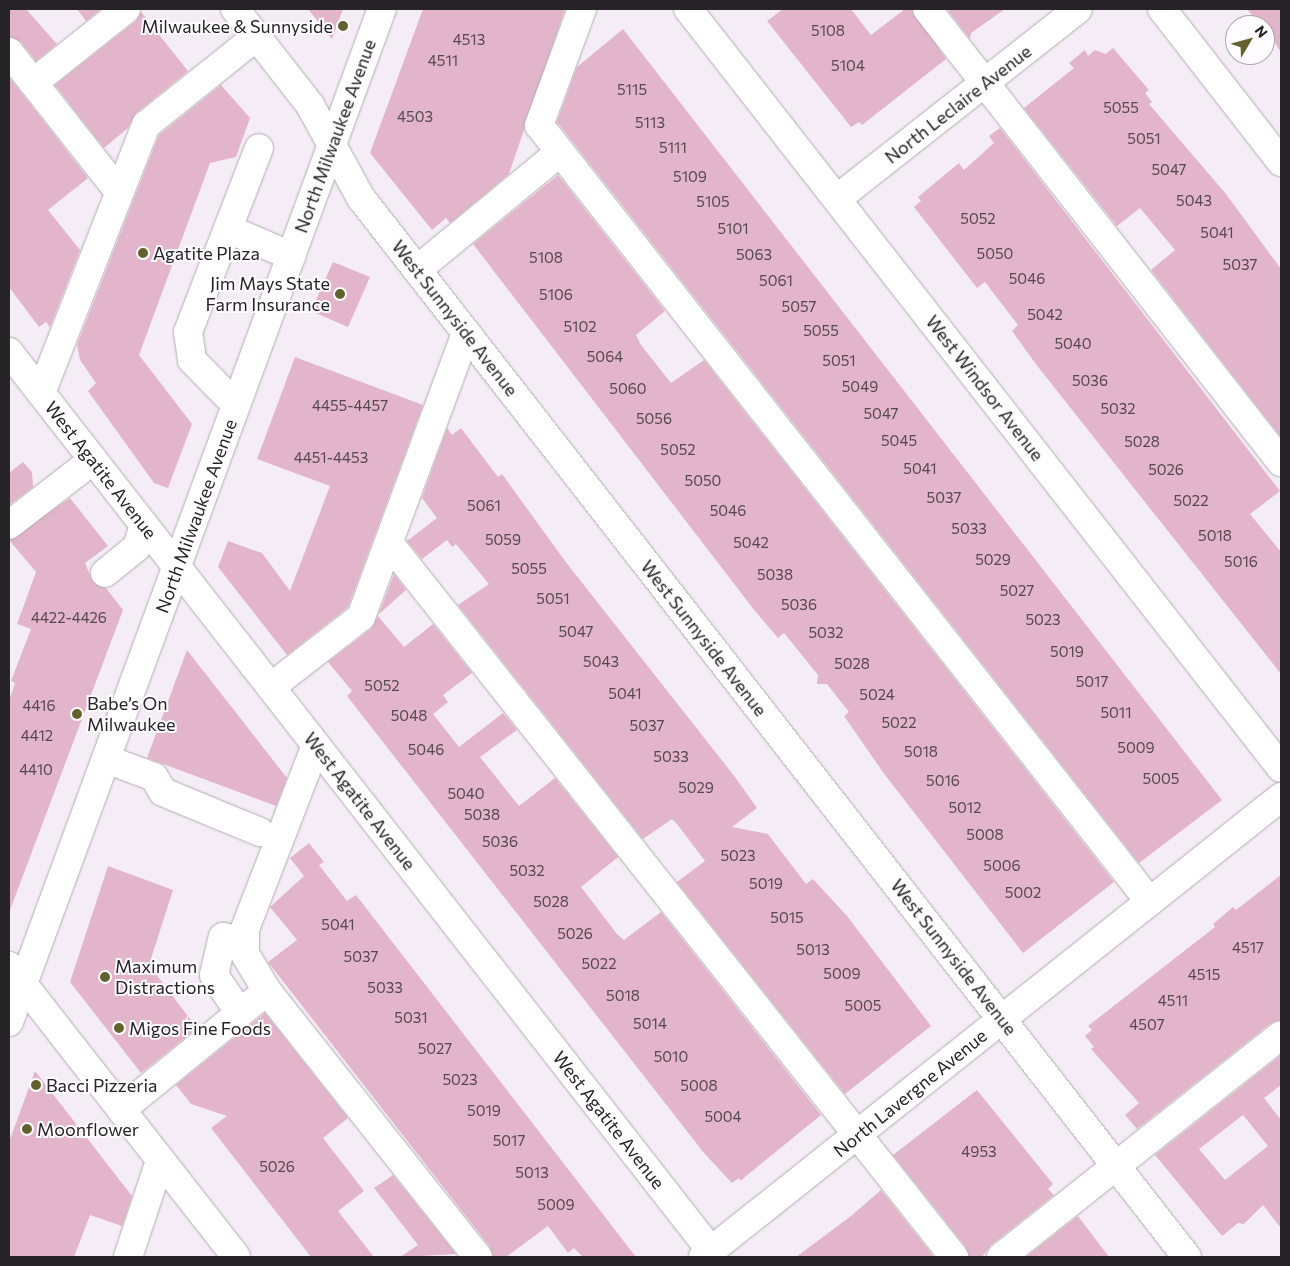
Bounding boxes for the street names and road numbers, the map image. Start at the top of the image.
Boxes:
street label: North Milwaukee Avenue [290,36,380,236]
street label: North Leclaire Avenue [881,40,1035,168]
street label: West Sunnyside Avenue [387,236,523,400]
street label: West Windsor Avenue [921,311,1049,465]
street label: West Agatite Avenue [41,397,161,543]
street label: North Milwaukee Avenue [151,416,241,616]
street label: West Sunnyside Avenue [636,556,772,720]
street label: West Agatite Avenue [300,728,420,874]
street label: West Sunnyside Avenue [886,875,1022,1039]
street label: North Lavergne Avenue [829,1025,991,1161]
street label: West Agatite Avenue [549,1047,669,1193]

